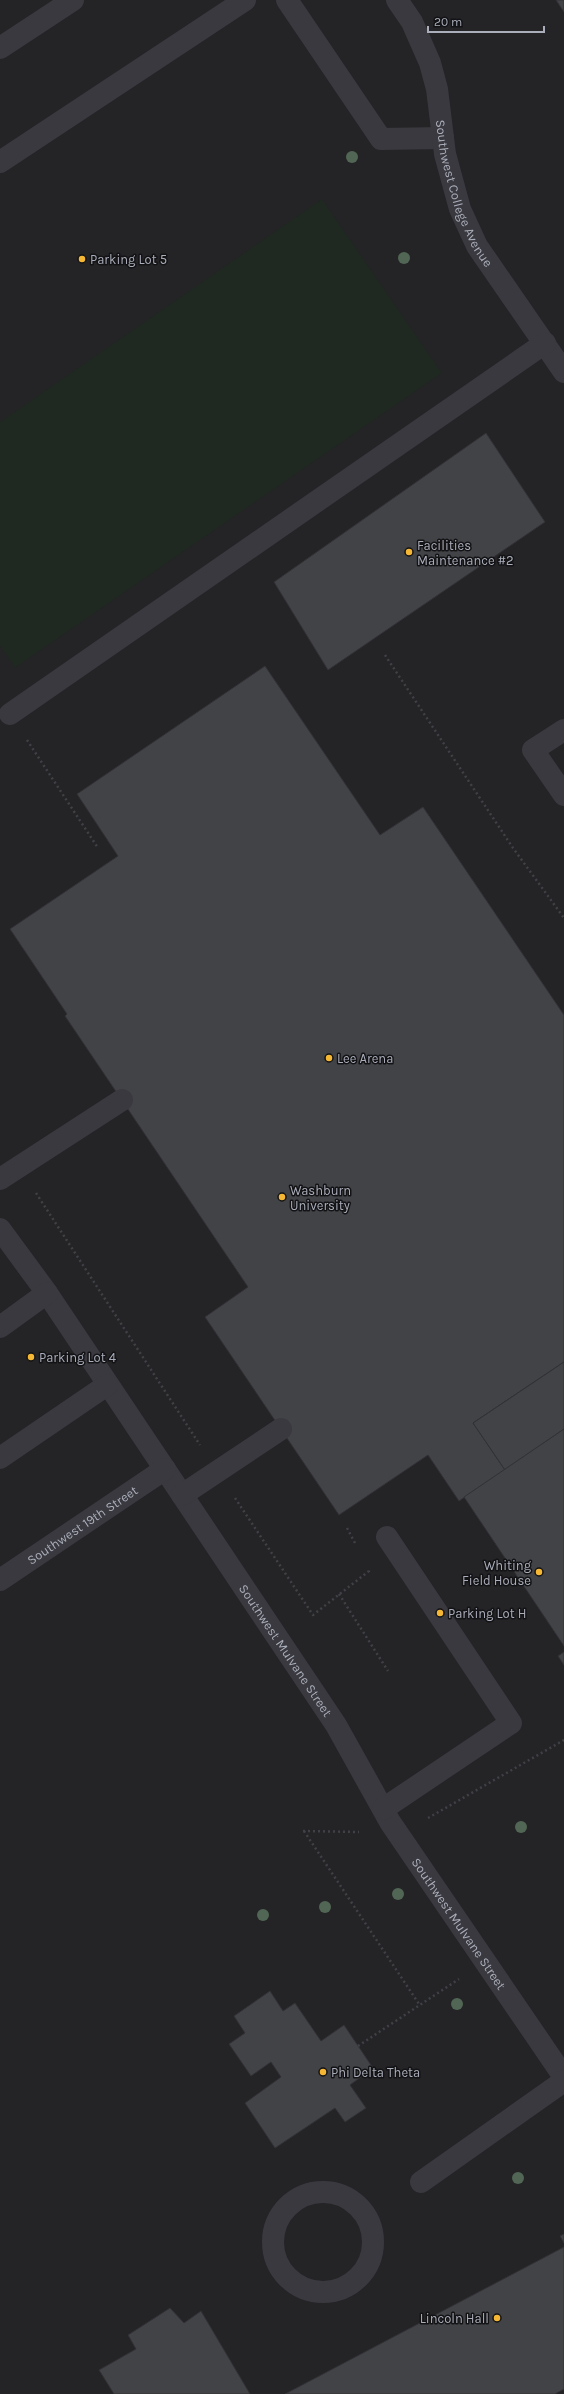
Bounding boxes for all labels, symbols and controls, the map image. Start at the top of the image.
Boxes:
scale bar [428,8,544,34]
text: 20 m [434,15,462,29]
street label: Southwest College Avenue [433,119,496,270]
place label: Parking Lot 5 [90,252,167,267]
marker: Parking Lot 5 [77,254,87,264]
place label: Facilities Maintenance #2 [417,538,513,568]
marker: Facilities Maintenance #2 [404,547,414,557]
place label: Lee Arena [337,1051,393,1066]
marker: Lee Arena [324,1053,334,1063]
place label: Washburn University [290,1183,351,1213]
marker: Washburn University [277,1192,287,1202]
place label: Parking Lot 4 [39,1350,116,1365]
marker: Parking Lot 4 [26,1352,36,1362]
street label: Southwest 19th Street [24,1483,141,1568]
place label: Whiting Field House [462,1558,532,1588]
marker: Whiting Field House [534,1567,544,1577]
street label: Southwest Mulvane Street [236,1581,335,1719]
place label: Parking Lot H [448,1606,526,1621]
marker: Parking Lot H [435,1608,445,1618]
street label: Southwest Mulvane Street [409,1855,509,1993]
place label: Phi Delta Theta [331,2065,420,2080]
marker: Phi Delta Theta [318,2067,328,2077]
place label: Lincoln Hall [420,2311,489,2326]
marker: Lincoln Hall [492,2313,502,2323]

